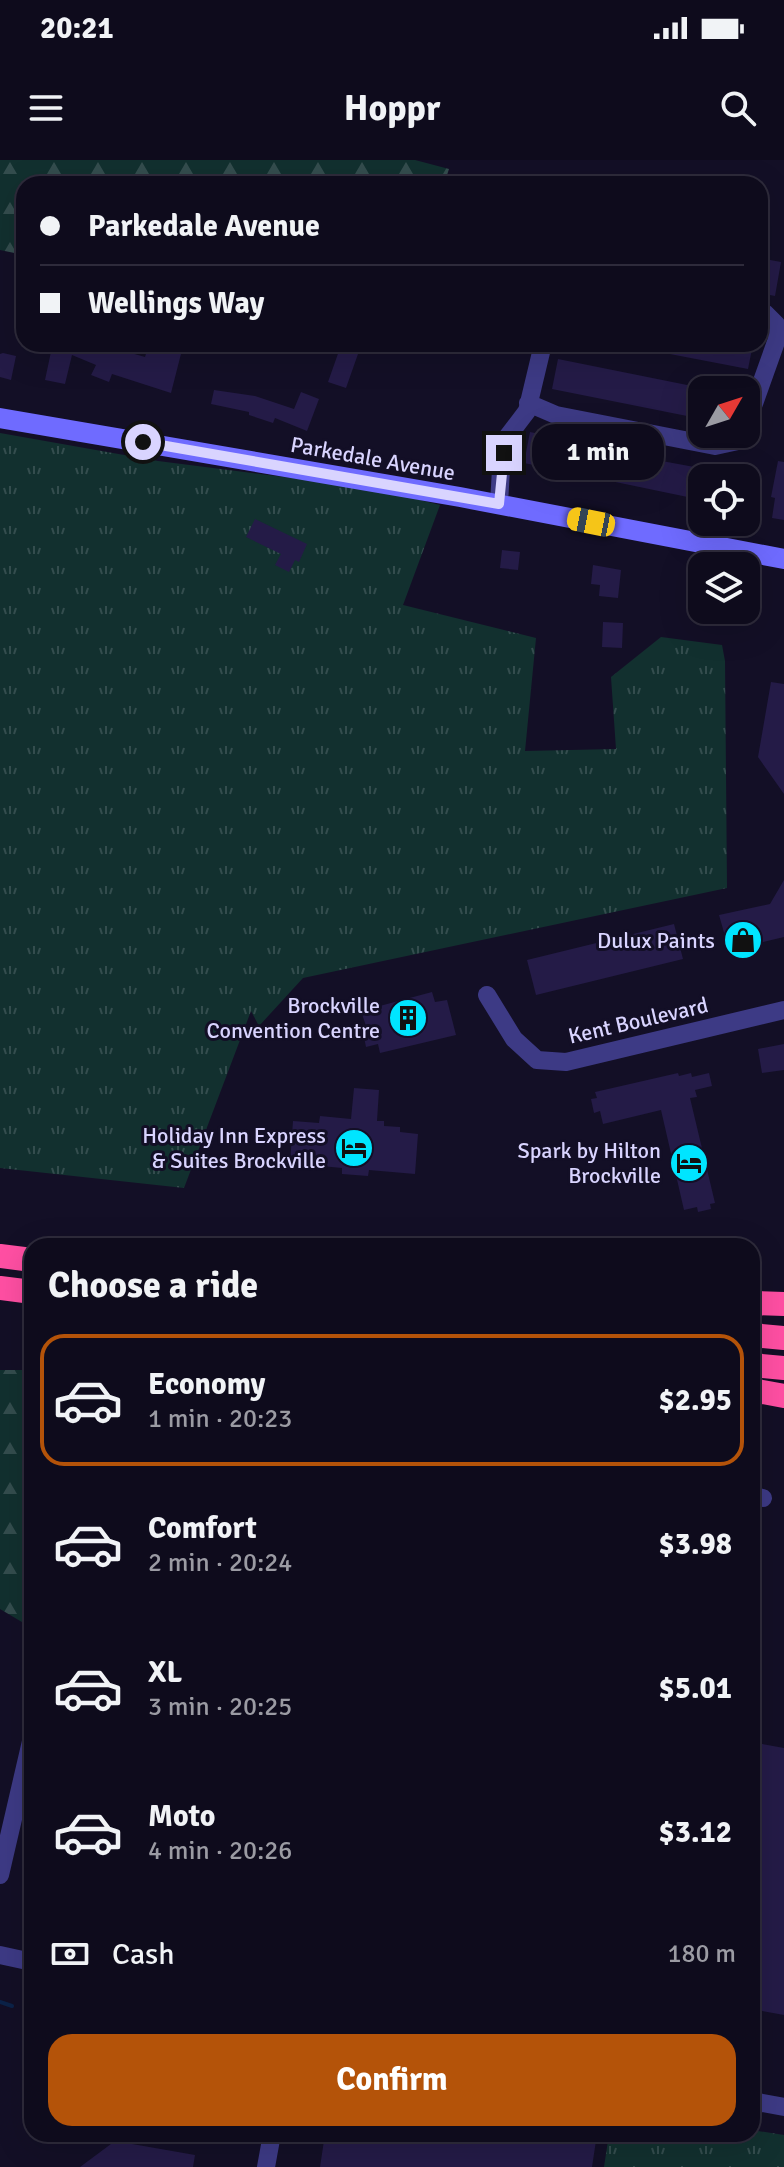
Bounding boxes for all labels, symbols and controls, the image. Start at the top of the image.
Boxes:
text: 20:21 [40,10,114,47]
icon: menu [24,86,68,130]
text: Hoppr [344,86,440,131]
icon: search [716,86,760,130]
text: Parkedale Avenue [88,208,320,245]
text: Wellings Way [88,285,264,322]
north arrow [688,376,760,448]
map controls [688,376,760,624]
route start [125,424,161,460]
callout: 1 min [532,425,664,481]
street label: Parkedale Avenue [289,431,457,486]
route end [486,435,522,471]
text: 1 min [567,436,629,468]
button: locate [688,464,760,536]
car [565,506,617,538]
button: layers [688,552,760,624]
shop icon: Dulux Paints [722,919,764,961]
place label: Dulux Paints [597,927,715,954]
street label: Kent Boulevard [566,991,711,1050]
place label: Brockville Convention Centre [206,992,380,1044]
building icon: Brockville Convention Centre [387,997,429,1039]
place label: Holiday Inn Express & Suites Brockville [142,1122,326,1174]
hotel icon: Holiday Inn Express & Suites Brockville [333,1127,375,1169]
place label: Spark by Hilton Brockville [517,1137,661,1189]
hotel icon: Spark by Hilton Brockville [668,1142,710,1184]
text: Choose a ride [48,1263,258,1308]
icon: car [52,1364,124,1436]
text: Economy [148,1366,265,1403]
text: $2.95 [659,1382,732,1419]
text: 1 min · 20:23 [148,1403,292,1435]
icon: car [52,1508,124,1580]
text: Comfort [148,1510,257,1547]
text: $3.98 [659,1526,732,1563]
text: 2 min · 20:24 [148,1547,292,1579]
icon: car [52,1652,124,1724]
text: XL [148,1654,182,1691]
text: $5.01 [659,1670,732,1707]
text: 3 min · 20:25 [148,1691,292,1723]
icon: car [52,1796,124,1868]
text: Moto [148,1798,215,1835]
text: $3.12 [659,1814,732,1851]
text: 4 min · 20:26 [148,1835,292,1867]
icon: cash [48,1932,92,1976]
text: Cash [112,1936,175,1973]
text: 180 m [667,1938,736,1970]
button: Confirm [48,2034,736,2126]

